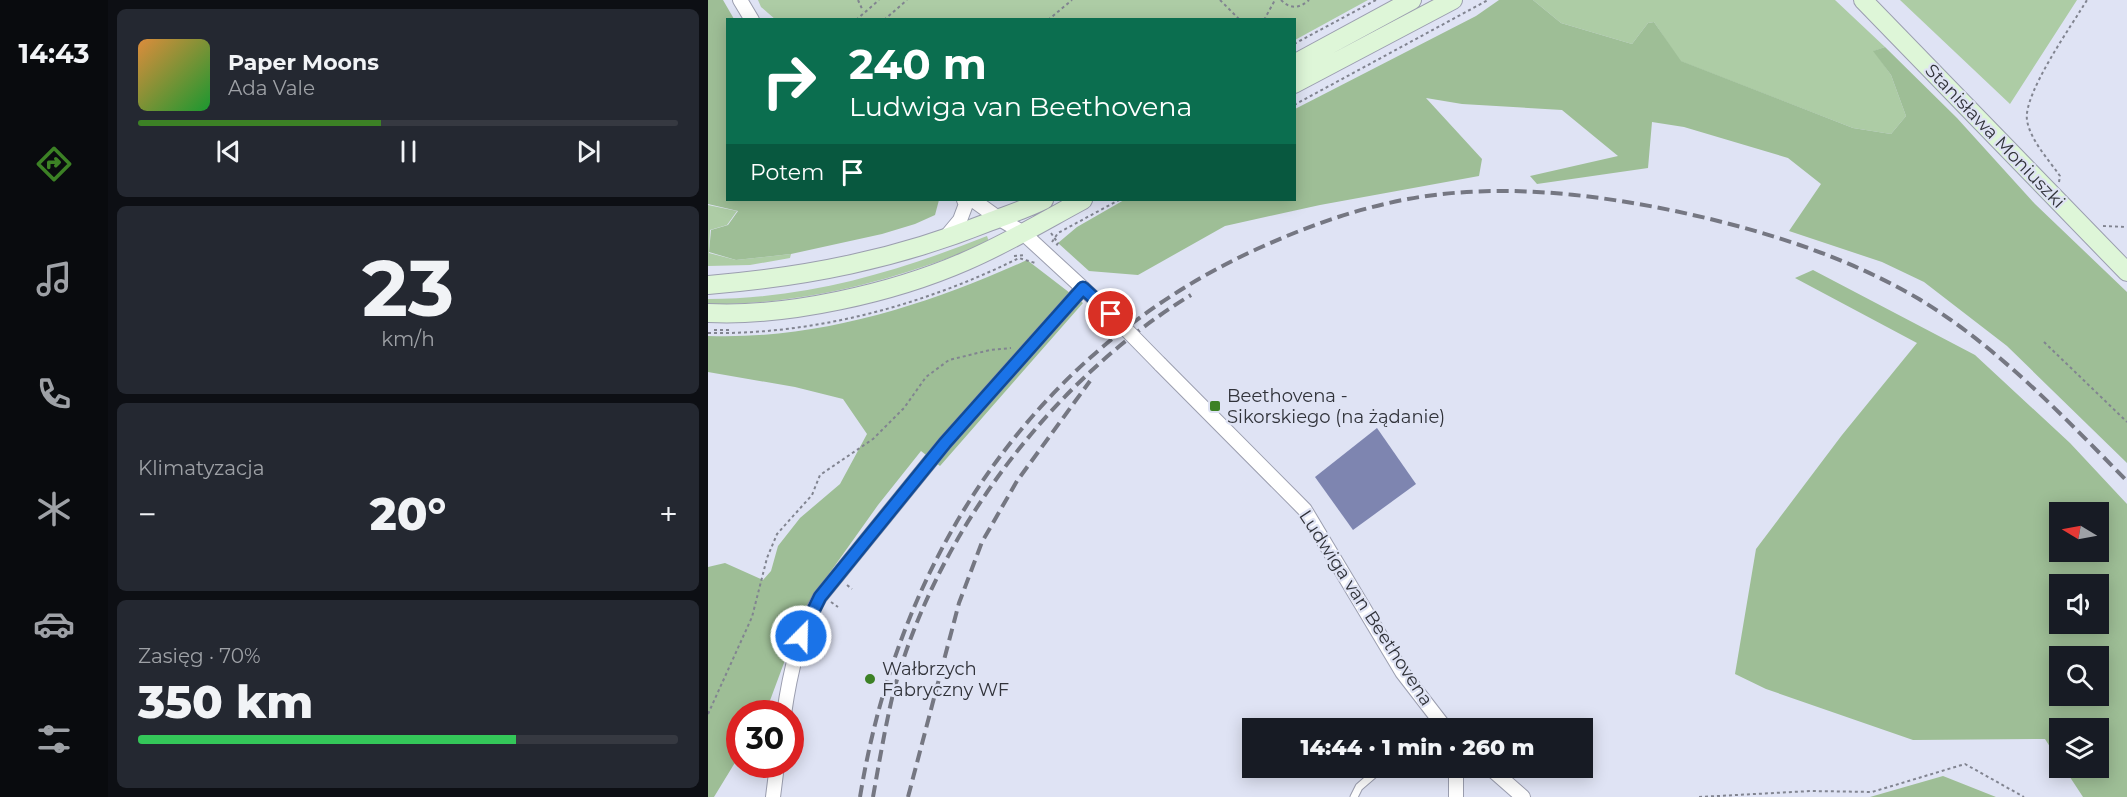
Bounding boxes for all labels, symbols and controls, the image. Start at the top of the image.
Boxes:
text: 14:43 [19,37,89,70]
text: 240 m [849,38,987,90]
icon: right [750,42,828,120]
text: Paper Moons [228,49,379,76]
street label: Stanisława Moniuszki [1920,59,2070,213]
text: Ada Vale [228,76,315,100]
text: Ludwiga van Beethovena [849,90,1192,123]
icon: previous [212,135,245,168]
icon: pause [392,135,425,168]
icon: next [572,135,605,168]
icon: directions [33,143,75,185]
icon: arrive [836,156,869,189]
text: Potem [750,159,824,186]
text: 23 [362,240,454,336]
icon: music [33,258,75,300]
pin [1085,288,1136,339]
icon: arrive [1094,297,1127,330]
text: km/h [381,327,435,351]
icon: phone [33,373,75,415]
place label: Beethovena - Sikorskiego (na żądanie) [1227,385,1445,428]
marker: Beethovena - Sikorskiego (na żądanie) [1208,399,1222,413]
text: Klimatyzacja [138,456,265,480]
text: 20° [370,486,446,541]
icon: climate [33,488,75,530]
text: − [138,494,157,534]
text: + [659,494,678,534]
north arrow [2049,502,2109,562]
map controls [2049,502,2109,778]
street label: Ludwiga van Beethovena [1294,506,1438,710]
button: sound [2049,574,2109,634]
icon: car [33,603,75,645]
position arrow [769,604,833,668]
text: Zasięg · 70% [138,644,260,668]
button: search [2049,646,2109,706]
place label: Wałbrzych Fabryczny WF [882,658,1009,701]
marker: Wałbrzych Fabryczny WF [863,672,877,686]
text: 350 km [138,674,313,729]
speed limit sign: 30 [726,700,804,778]
icon: filters [33,718,75,760]
button: layers [2049,718,2109,778]
text: 14:44 · 1 min · 260 m [1301,734,1534,761]

